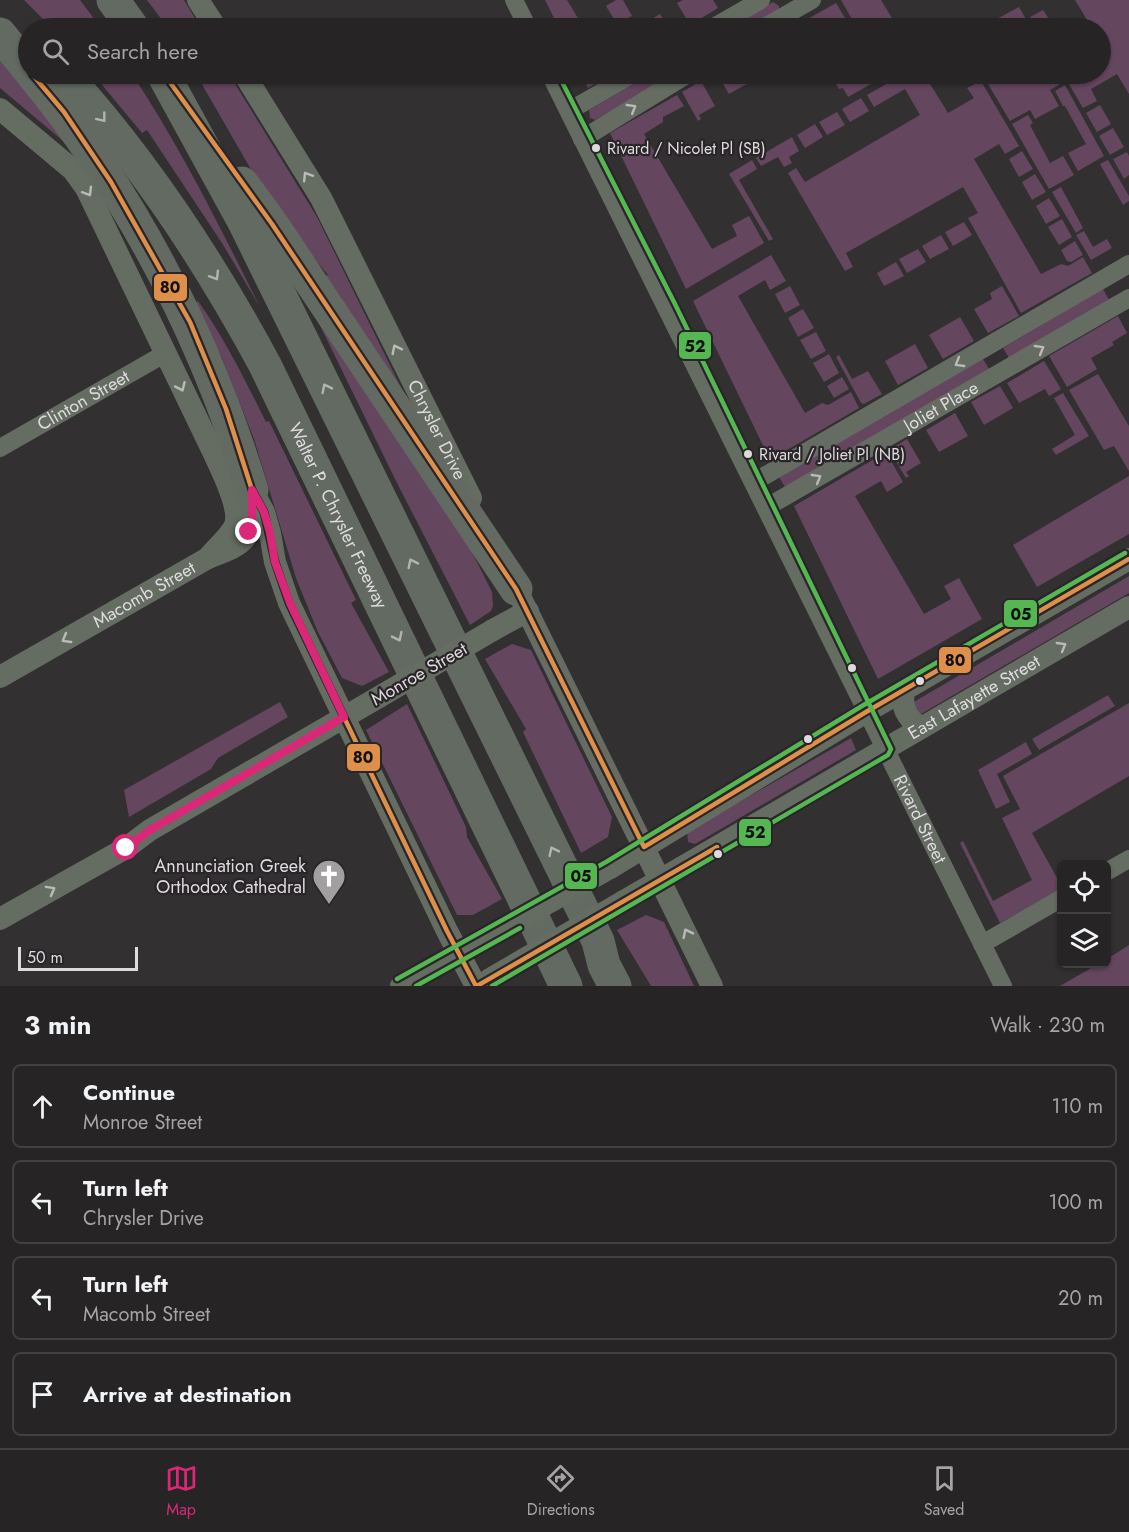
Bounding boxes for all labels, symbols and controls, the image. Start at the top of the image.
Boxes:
search box [18,18,1111,84]
icon: search [39,35,72,68]
text: Search here [87,35,198,67]
one-way arrow [626,103,636,115]
one-way arrow [95,111,106,122]
place label: Rivard / Nicolet Pl (SB) [607,137,766,160]
marker: Rivard / Nicolet Pl (SB) [590,142,602,154]
one-way arrow [302,172,314,182]
one-way arrow [80,186,92,196]
one-way arrow [208,270,219,281]
line badge: 80 [153,273,188,302]
text: 80 [160,276,180,299]
line badge: 52 [678,331,712,360]
text: 52 [685,335,705,358]
one-way arrow [1034,344,1045,356]
one-way arrow [392,345,403,355]
one-way arrow [955,356,965,368]
street label: Clinton Street [32,363,135,437]
street label: Chrysler Drive [401,375,473,484]
street label: Joliet Place [897,375,983,439]
one-way arrow [174,380,186,391]
one-way arrow [321,383,333,394]
street label: Walter P. Chrysler Freeway [282,418,394,613]
place label: Rivard / Joliet Pl (NB) [759,443,905,466]
marker: Rivard / Joliet Pl (NB) [742,448,754,460]
one-way arrow [811,474,821,485]
route end [235,518,261,544]
street label: Macomb Street [88,555,201,634]
one-way arrow [407,558,419,569]
line badge: 05 [1003,599,1038,628]
text: 05 [1011,603,1031,626]
one-way arrow [391,631,403,642]
one-way arrow [62,632,72,643]
street label: Monroe Street [366,636,473,712]
one-way arrow [1056,641,1066,653]
line badge: 80 [938,646,972,674]
street label: East Lafayette Street [903,648,1046,746]
text: 80 [945,649,965,672]
unlabelled marker [846,662,858,674]
unlabelled marker [914,675,926,687]
unlabelled marker [802,733,814,745]
line badge: 80 [346,743,381,772]
text: 80 [353,746,373,769]
street label: Rivard Street [887,770,953,869]
line badge: 52 [738,818,772,847]
text: 52 [745,821,765,844]
route start [112,834,138,860]
one-way arrow [549,847,561,858]
unlabelled marker [712,848,724,860]
place label: Annunciation Greek Orthodox Cathedral [154,853,306,900]
church icon: Annunciation Greek Orthodox Cathedral [311,858,347,905]
map controls [1057,860,1111,968]
button: locate [1057,860,1111,914]
line badge: 05 [564,862,598,890]
text: 05 [571,865,591,888]
one-way arrow [45,886,55,897]
button: layers [1057,914,1111,968]
one-way arrow [682,929,694,940]
scale bar [18,944,138,972]
text: 50 m [27,946,63,969]
text: 3 min [24,1006,91,1044]
text: Walk · 230 m [990,1011,1105,1040]
text: Continue [83,1076,175,1108]
icon: ahead [26,1090,59,1123]
text: 110 m [1051,1092,1103,1121]
text: Monroe Street [83,1108,202,1137]
text: Turn left [83,1172,168,1204]
icon: left [26,1186,59,1219]
text: 100 m [1048,1188,1103,1217]
text: Chrysler Drive [83,1204,204,1233]
text: Turn left [83,1268,168,1300]
icon: left [26,1282,59,1315]
text: 20 m [1058,1284,1103,1313]
text: Macomb Street [83,1300,210,1329]
icon: arrive [26,1378,59,1411]
text: Arrive at destination [83,1378,292,1410]
tab: Map [165,1462,198,1521]
tab: Directions [527,1462,595,1521]
tab: Saved [924,1462,964,1521]

